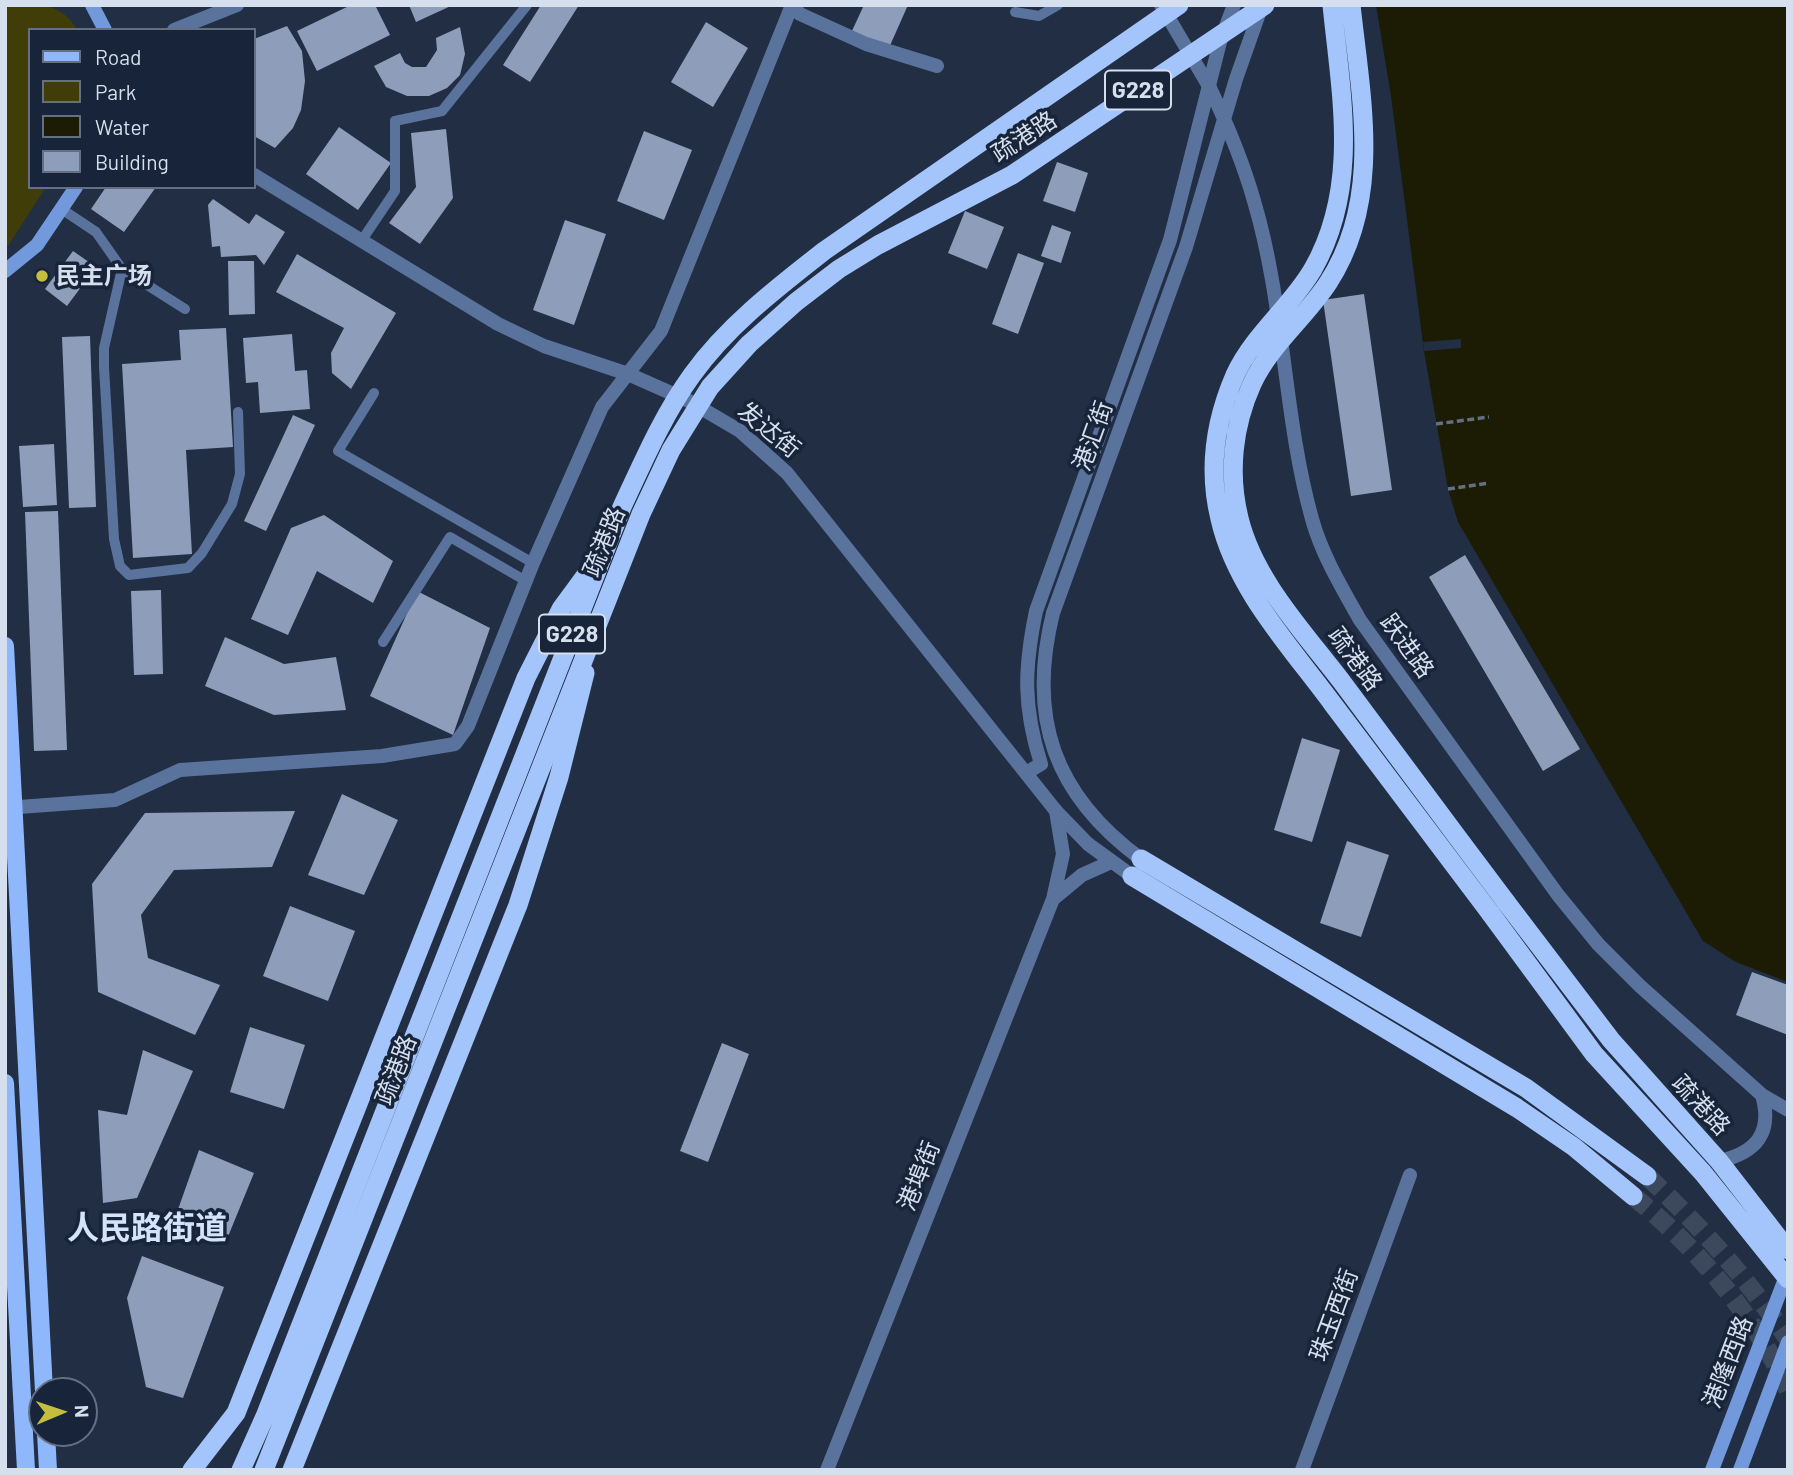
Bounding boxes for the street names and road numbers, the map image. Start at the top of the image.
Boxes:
road number: G228 [1105,71,1171,110]
street label: 疏港路 [986,105,1062,169]
street label: 发达街 [732,396,806,464]
street label: 港汇街 [1067,397,1119,475]
street label: 疏港路 [577,503,631,581]
street label: 跃进路 [1374,608,1440,684]
road number: G228 [539,614,605,654]
street label: 疏港路 [1322,622,1388,696]
street label: 疏港路 [370,1031,422,1109]
street label: 疏港路 [1666,1069,1736,1141]
street label: 港埠街 [892,1137,946,1215]
street label: 珠玉西街 [1304,1265,1364,1365]
street label: 港隆西路 [1697,1312,1759,1412]

